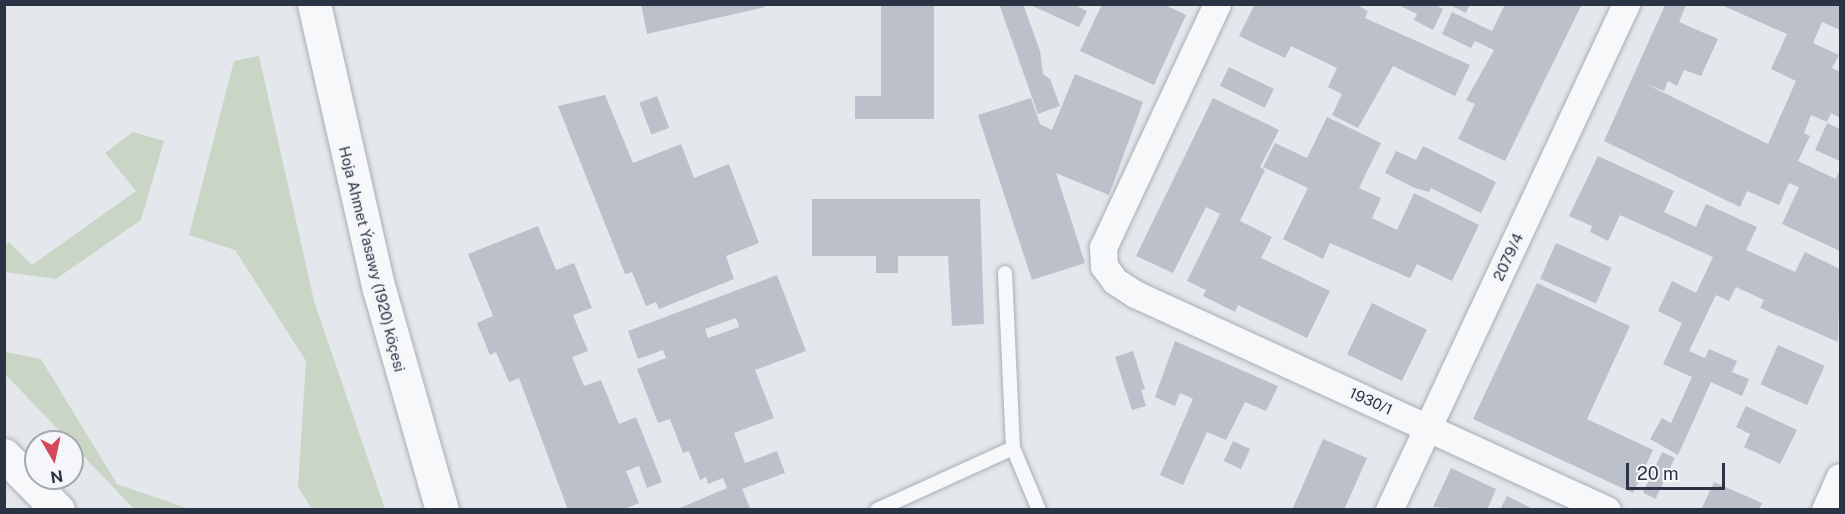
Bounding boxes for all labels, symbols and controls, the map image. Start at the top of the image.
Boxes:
street label: Hoja Ahmet Ýasawy (1920) köçesi [335,144,409,374]
street label: 2079/4 [1489,230,1527,284]
street label: 1930/1 [1347,384,1395,418]
north arrow [24,430,84,490]
scale bar [1629,451,1728,489]
text: 20 m [1637,463,1679,484]
text: N [49,466,64,487]

